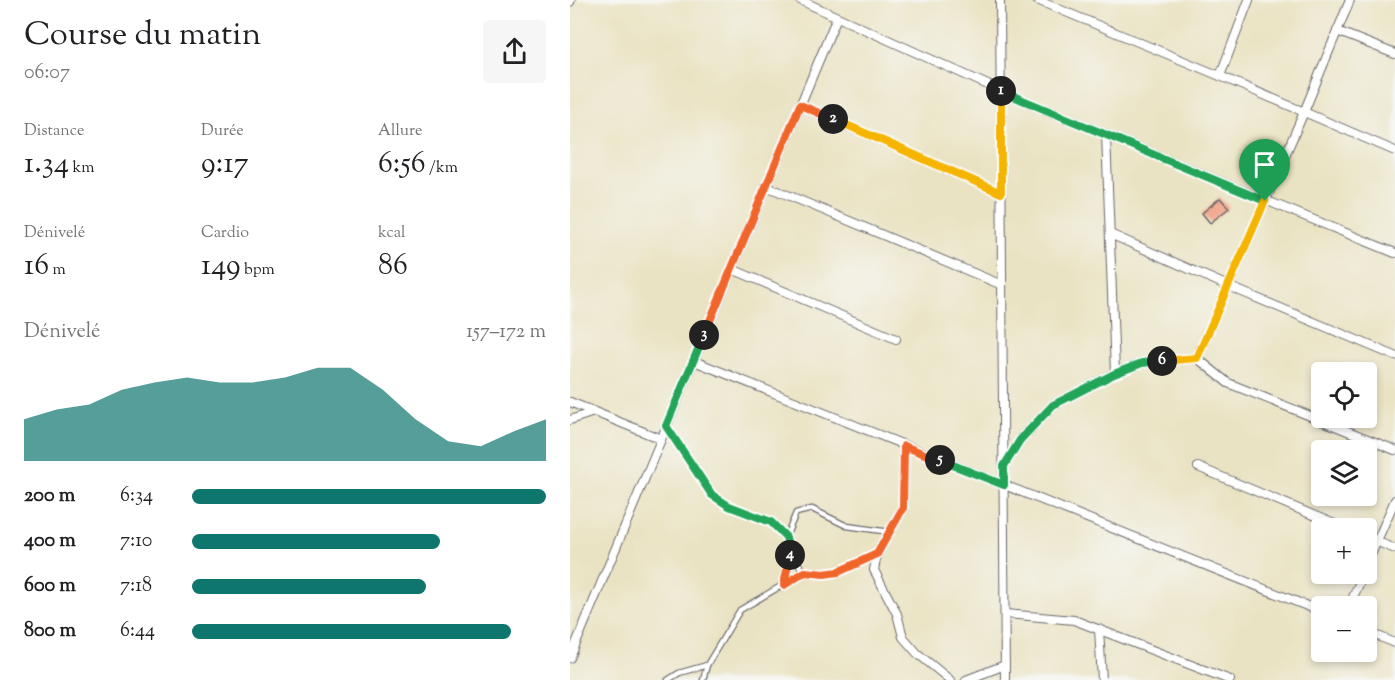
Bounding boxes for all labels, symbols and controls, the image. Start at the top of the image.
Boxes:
text: Course du matin [24,12,261,60]
button: share [483,20,546,83]
text: 06:07 [24,59,70,88]
pin: 1 [986,76,1016,106]
text: 1 [998,79,1004,102]
pin: 2 [818,104,848,134]
text: 2 [829,107,837,130]
text: Distance [24,120,84,143]
text: Durée [201,120,244,143]
text: Allure [378,120,422,143]
pin [1239,139,1290,201]
text: 1.34 [24,143,69,186]
text: 9:17 [201,143,249,186]
text: 6:56 [378,143,426,186]
icon: arrive [1248,148,1281,181]
text: km [69,157,94,180]
text: /km [426,157,458,180]
text: Dénivelé [24,222,85,245]
text: Cardio [201,222,249,245]
text: kcal [378,222,406,245]
text: 16 [24,245,49,288]
text: 149 [201,245,241,288]
text: 86 [378,245,408,288]
text: m [49,259,66,282]
text: bpm [241,259,275,282]
text: Dénivelé [24,318,100,347]
text: 157–172 m [466,318,546,347]
pin: 3 [689,320,719,350]
text: 3 [701,323,707,346]
pin: 6 [1147,346,1177,376]
text: 6 [1158,349,1166,372]
map controls [1311,362,1377,662]
button: locate [1311,362,1377,428]
button: layers [1311,440,1377,506]
pin: 5 [925,445,955,475]
text: 5 [937,448,943,471]
text: 200 m [24,482,75,511]
text: 6:34 [120,482,153,511]
button: + [1311,518,1377,584]
text: 400 m [24,527,76,556]
text: 7:10 [120,527,152,556]
pin: 4 [775,540,805,570]
text: 4 [786,543,794,566]
text: 600 m [24,572,76,601]
text: 7:18 [120,572,152,601]
button: − [1311,596,1377,662]
text: 800 m [24,617,76,646]
text: 6:44 [120,617,155,646]

